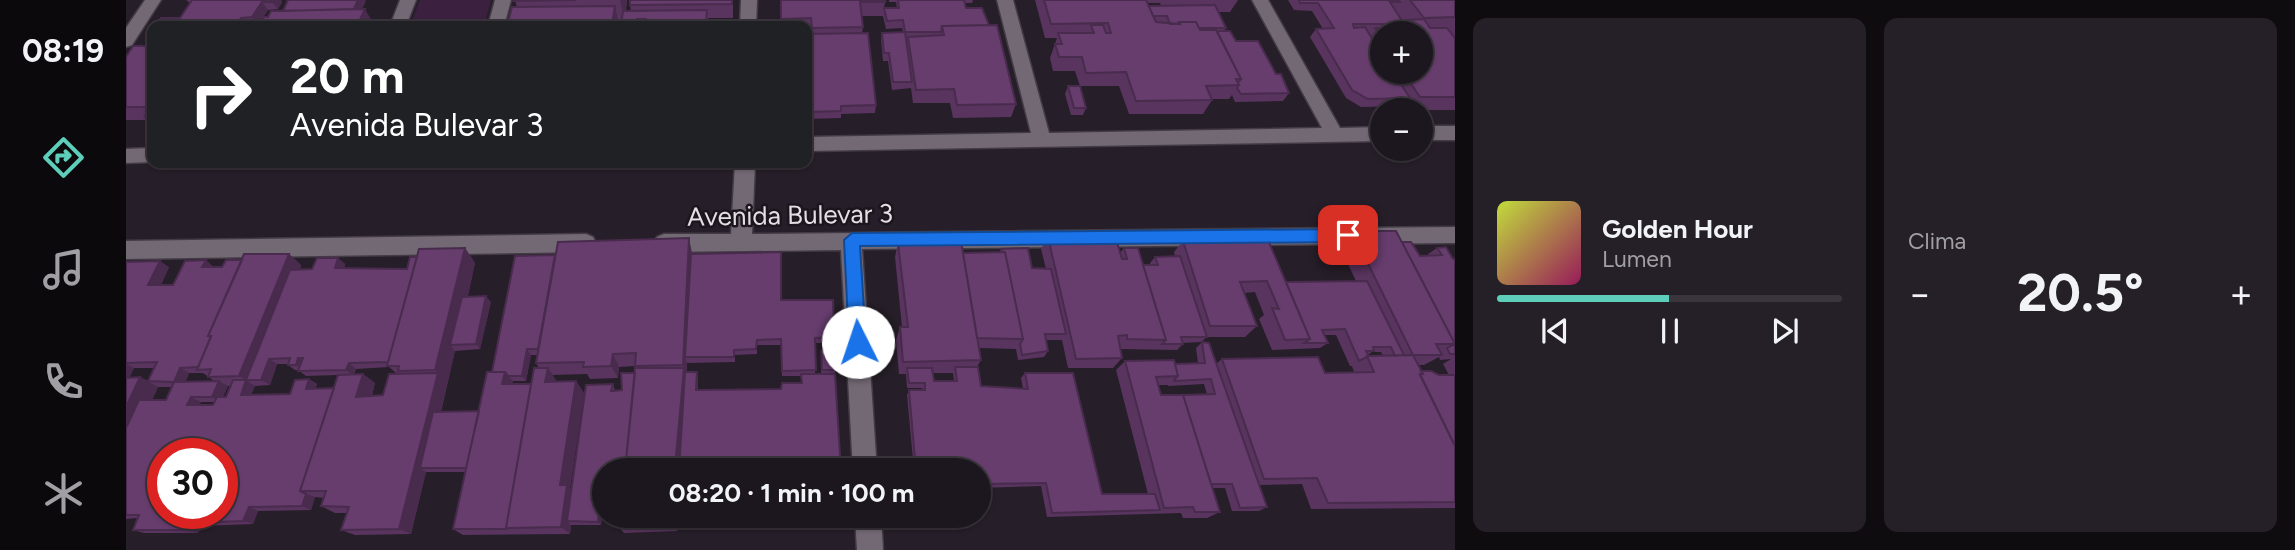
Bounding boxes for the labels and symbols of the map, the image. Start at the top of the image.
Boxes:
street label: Avenida Bulevar 3 [687,197,893,233]
pin [1318,205,1378,265]
position arrow [821,305,895,379]
speed limit sign: 30 [147,438,238,529]

